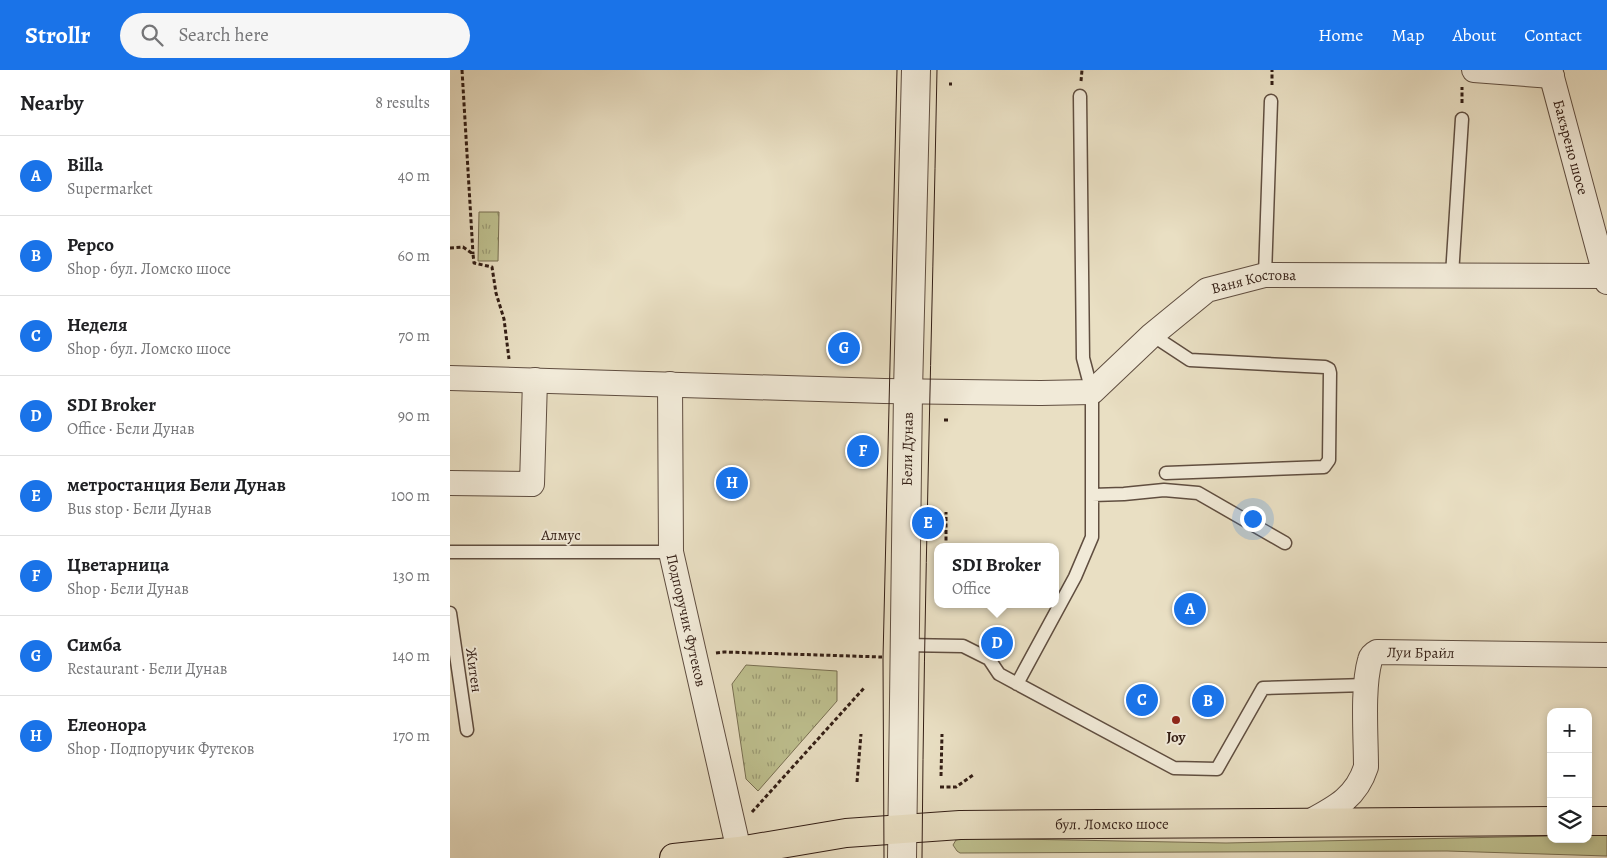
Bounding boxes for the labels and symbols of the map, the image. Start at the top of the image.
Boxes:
street label: Бакърено шосе [1548,97,1593,197]
street label: Ваня Костова [1209,265,1296,298]
pin: G [828,329,860,367]
street label: Бели Дунав [897,412,918,486]
pin: F [847,432,879,470]
pin: H [716,464,748,502]
pin: E [912,504,944,542]
your location [1240,506,1266,532]
street label: Алмус [540,525,581,545]
street label: Подпоручик Футеков [662,552,711,689]
pin: A [1174,590,1206,628]
pin: D [981,624,1013,662]
street label: Луи Брайл [1387,642,1455,663]
street label: Житен [461,646,487,694]
pin: C [1126,681,1158,719]
pin: B [1192,682,1224,720]
marker: Joy [1170,714,1182,726]
place label: Joy [1166,727,1187,747]
street label: бул. Ломско шосе [1055,814,1169,834]

